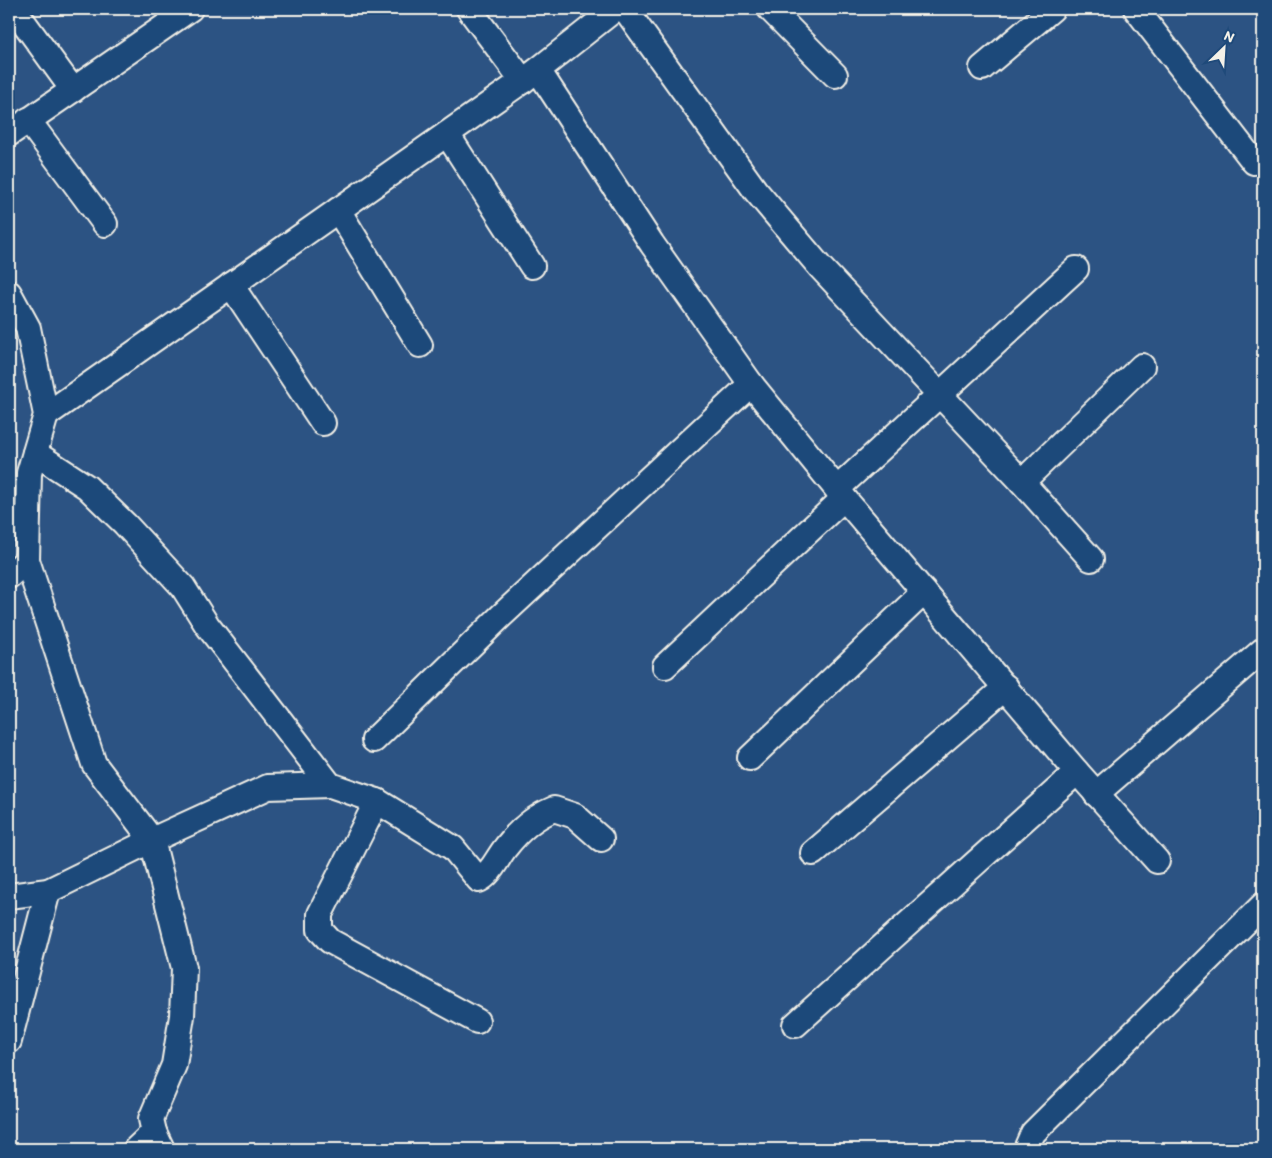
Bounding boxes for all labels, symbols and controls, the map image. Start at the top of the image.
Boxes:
north arrow [1200,22,1250,72]
text: N [1221,27,1237,46]

